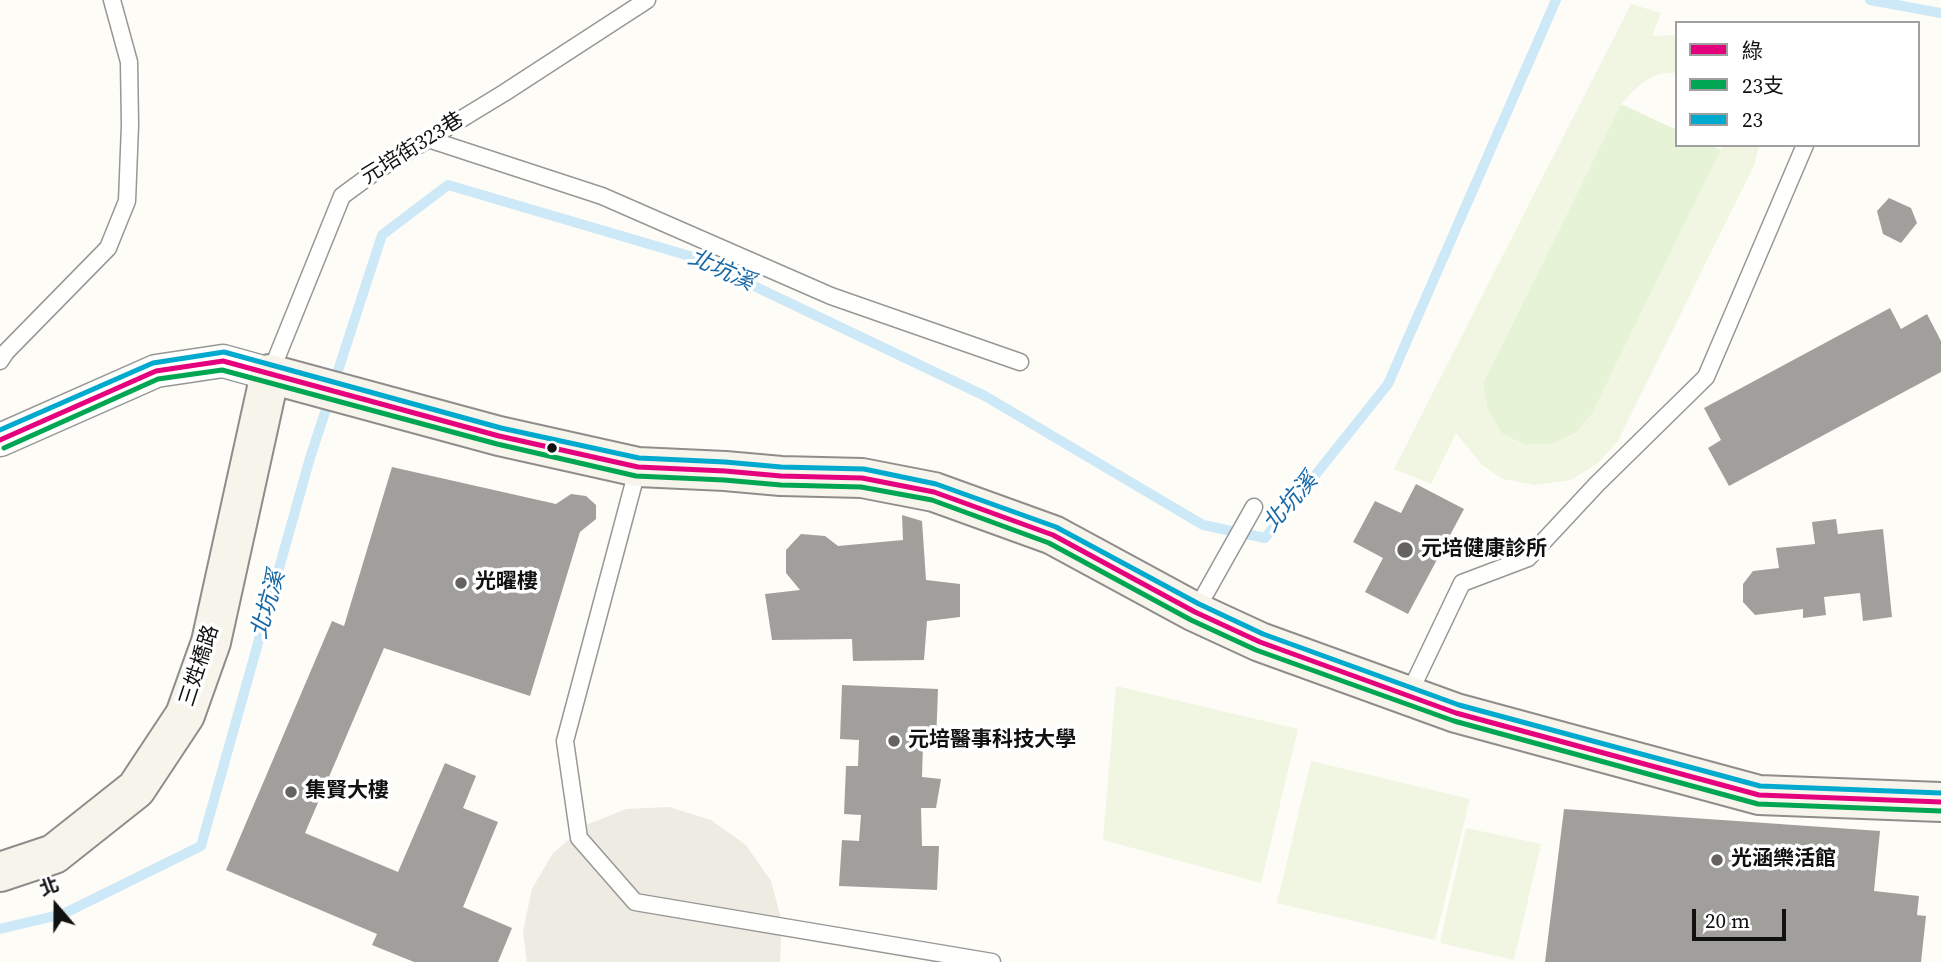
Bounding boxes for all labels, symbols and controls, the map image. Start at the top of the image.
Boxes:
legend [1675,21,1920,147]
text: 綠 [1742,36,1763,65]
text: 23支 [1742,71,1784,100]
text: 23 [1742,105,1763,134]
street label: 元培街323巷 [357,108,469,190]
water label: 北坑溪 [684,244,758,298]
unlabelled marker [545,441,559,455]
water label: 北坑溪 [1258,468,1324,538]
place label: 元培健康診所 [1421,537,1547,563]
marker: 元培健康診所 [1395,540,1415,560]
water label: 北坑溪 [246,568,292,642]
place label: 光曜樓 [475,570,538,596]
marker: 光曜樓 [453,575,469,591]
street label: 三姓橋路 [175,622,225,710]
place label: 元培醫事科技大學 [908,728,1076,754]
marker: 元培醫事科技大學 [886,733,902,749]
place label: 集賢大樓 [305,779,389,805]
marker: 集賢大樓 [283,784,299,800]
place label: 光涵樂活館 [1731,847,1836,873]
marker: 光涵樂活館 [1709,852,1725,868]
north arrow [21,871,91,941]
text: 北 [35,871,62,902]
scale bar [1696,895,1790,939]
text: 20 m [1705,906,1750,935]

